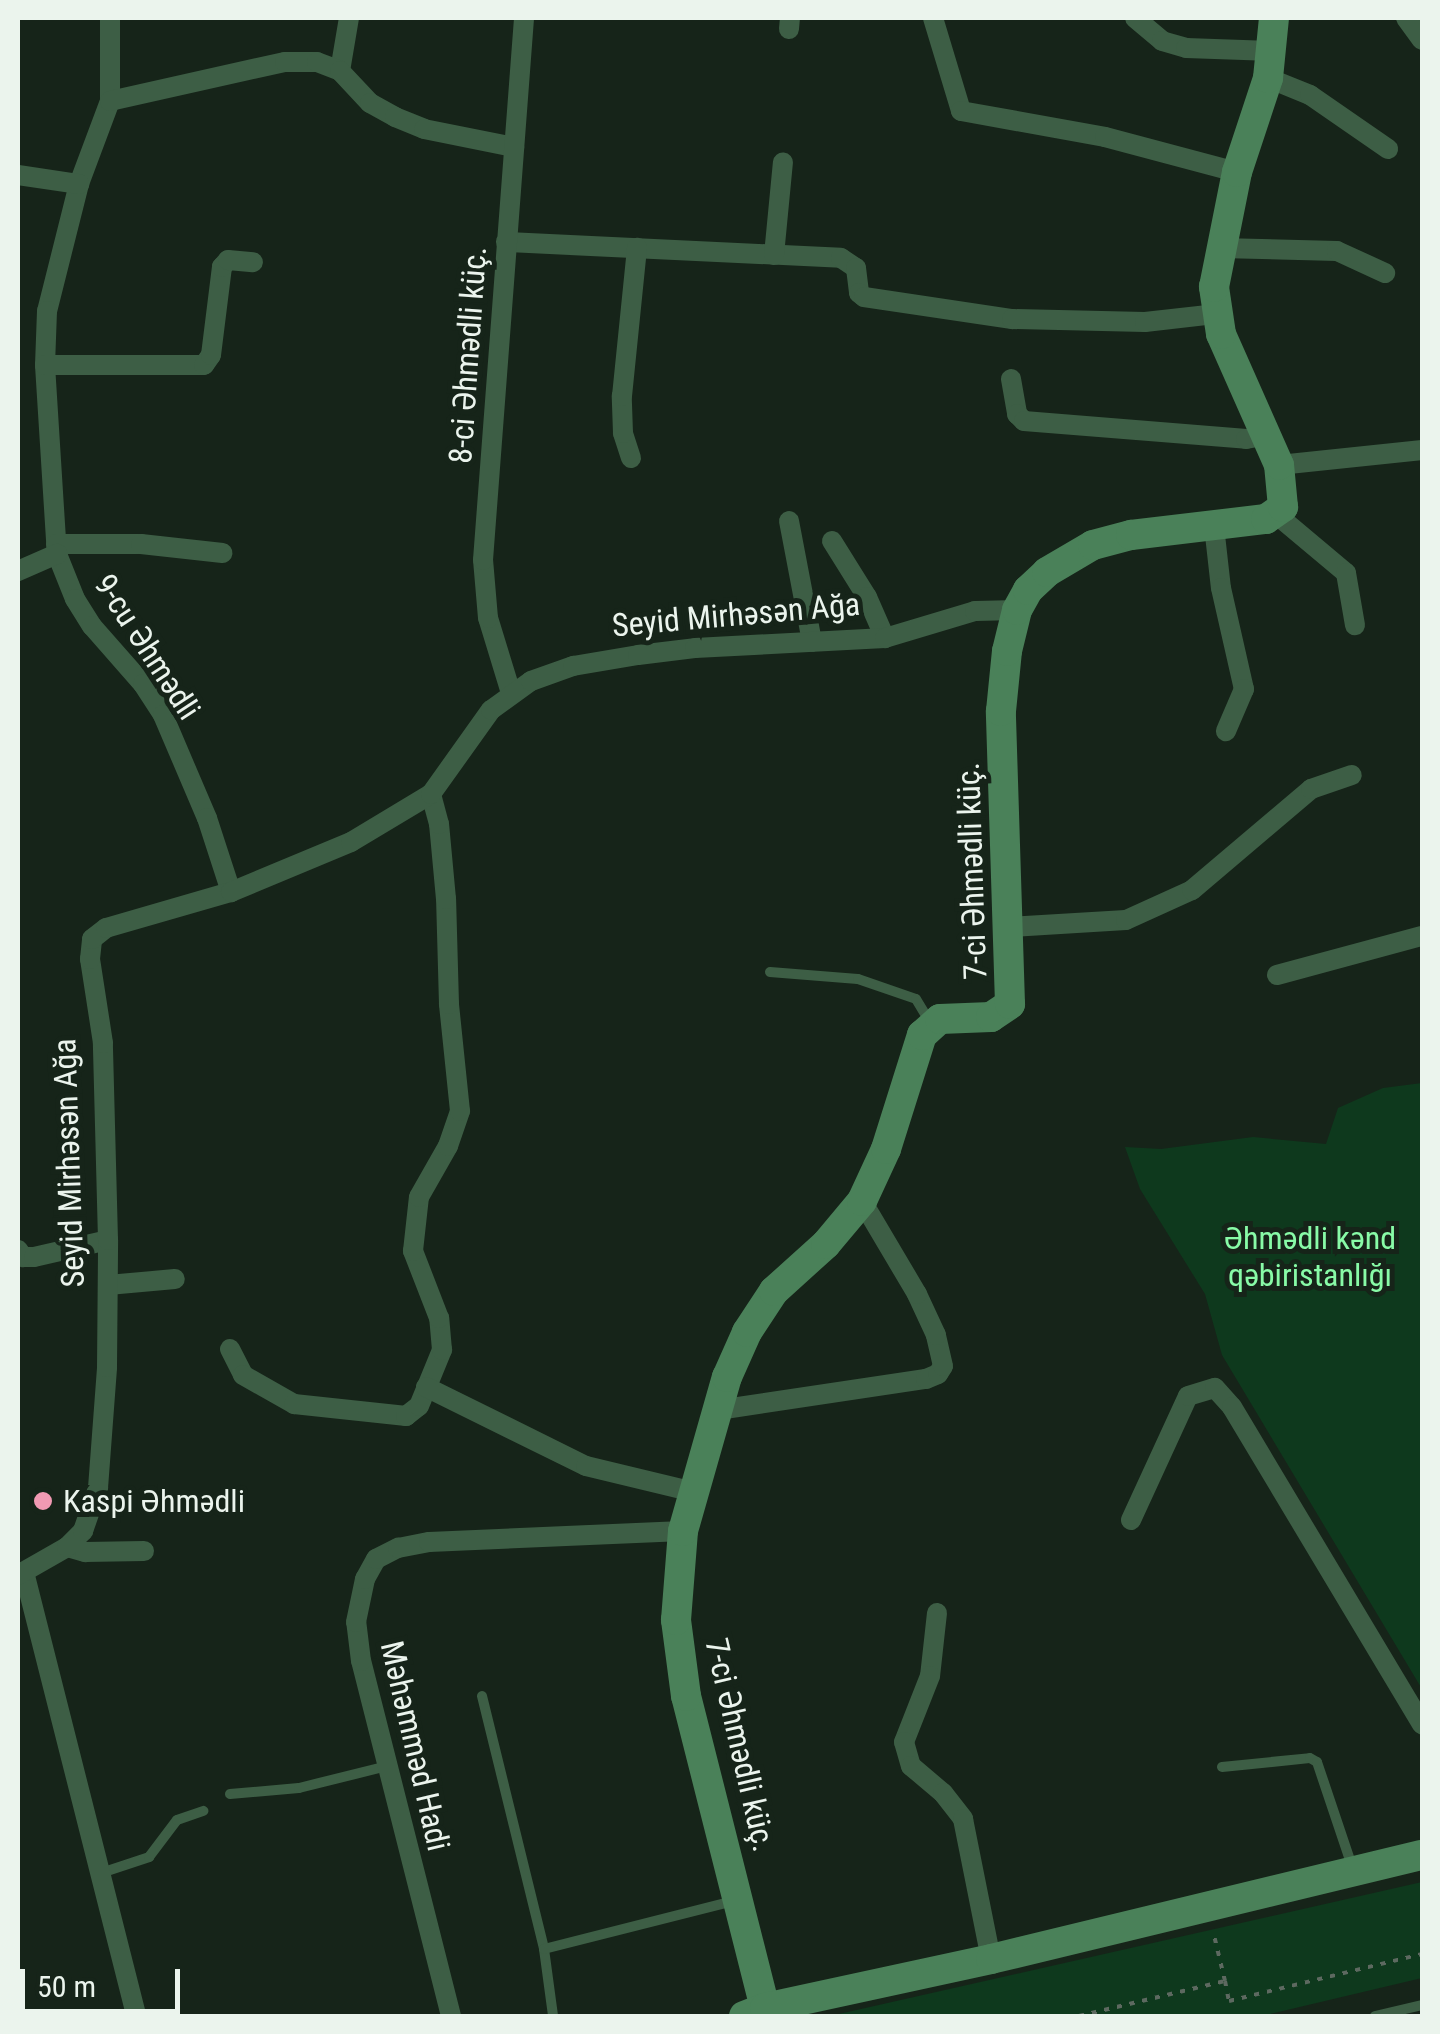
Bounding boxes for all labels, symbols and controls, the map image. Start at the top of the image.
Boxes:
street label: 8-ci Əhmədli küç. [441,245,495,465]
street label: 9-cu Əhmədli [86,567,208,727]
street label: Seyid Mirhəsən Ağa [610,585,862,645]
street label: 7-ci Əhmədli küç. [949,761,995,981]
street label: Seyid Mirhəsən Ağa [45,1038,93,1288]
park label: Əhmədli kənd qəbiristanlığı [1224,1220,1396,1295]
place label: Kaspi Əhmədli [63,1482,245,1520]
marker: Kaspi Əhmədli [32,1490,54,1512]
street label: 7-ci Əhmədli küç. [697,1635,783,1855]
street label: Məhəmməd Hadi [372,1637,458,1855]
scale bar [25,1949,185,2011]
text: 50 m [37,1969,96,2004]

